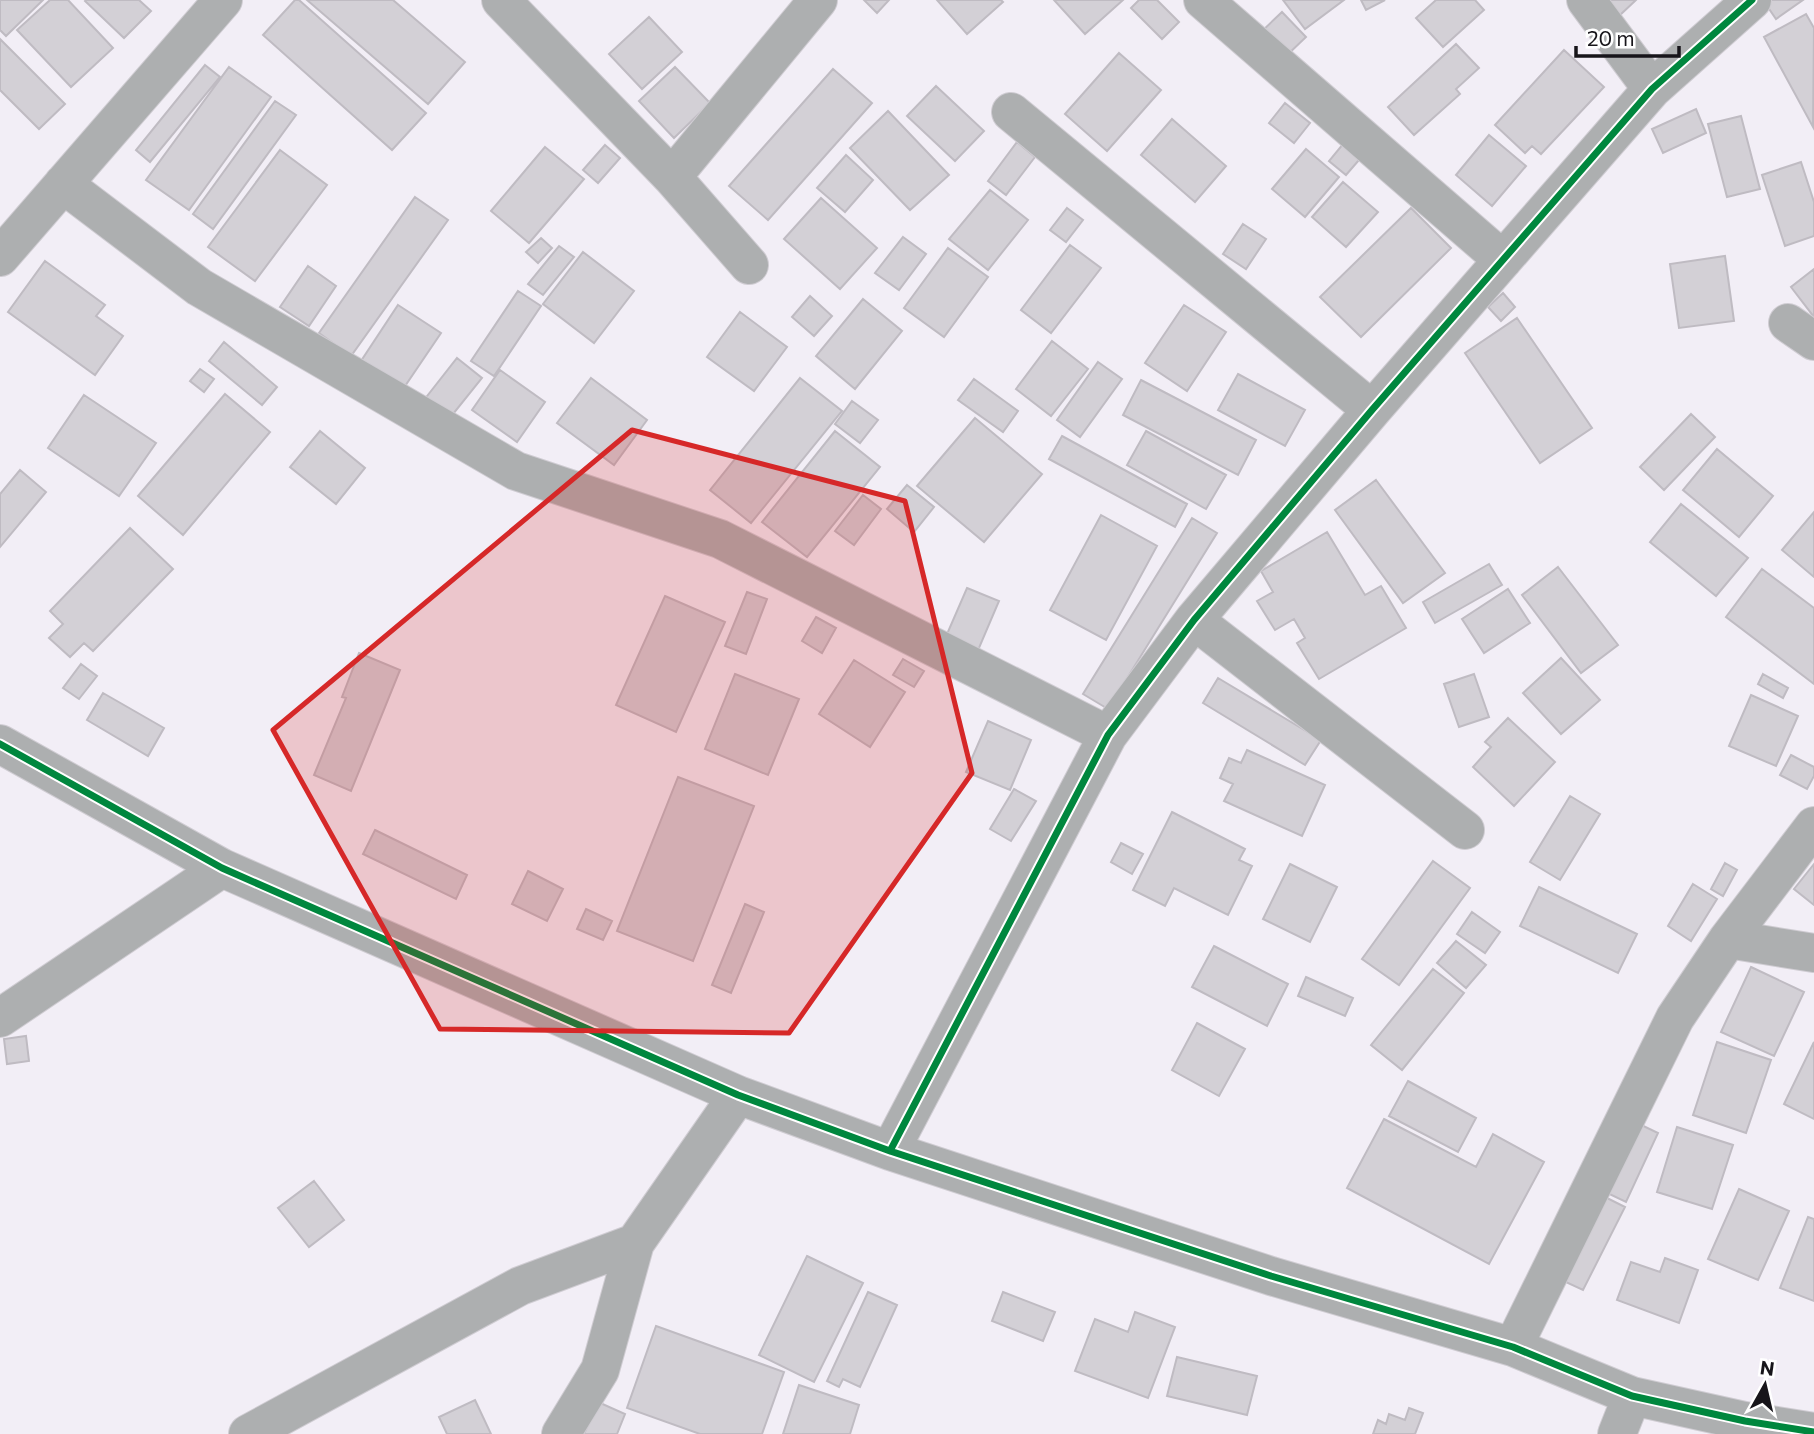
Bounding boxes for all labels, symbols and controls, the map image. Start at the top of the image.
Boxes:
scale bar [1576,14,1679,58]
text: 20 m [1587,25,1635,50]
north arrow [1730,1350,1800,1420]
text: N [1759,1355,1776,1380]

